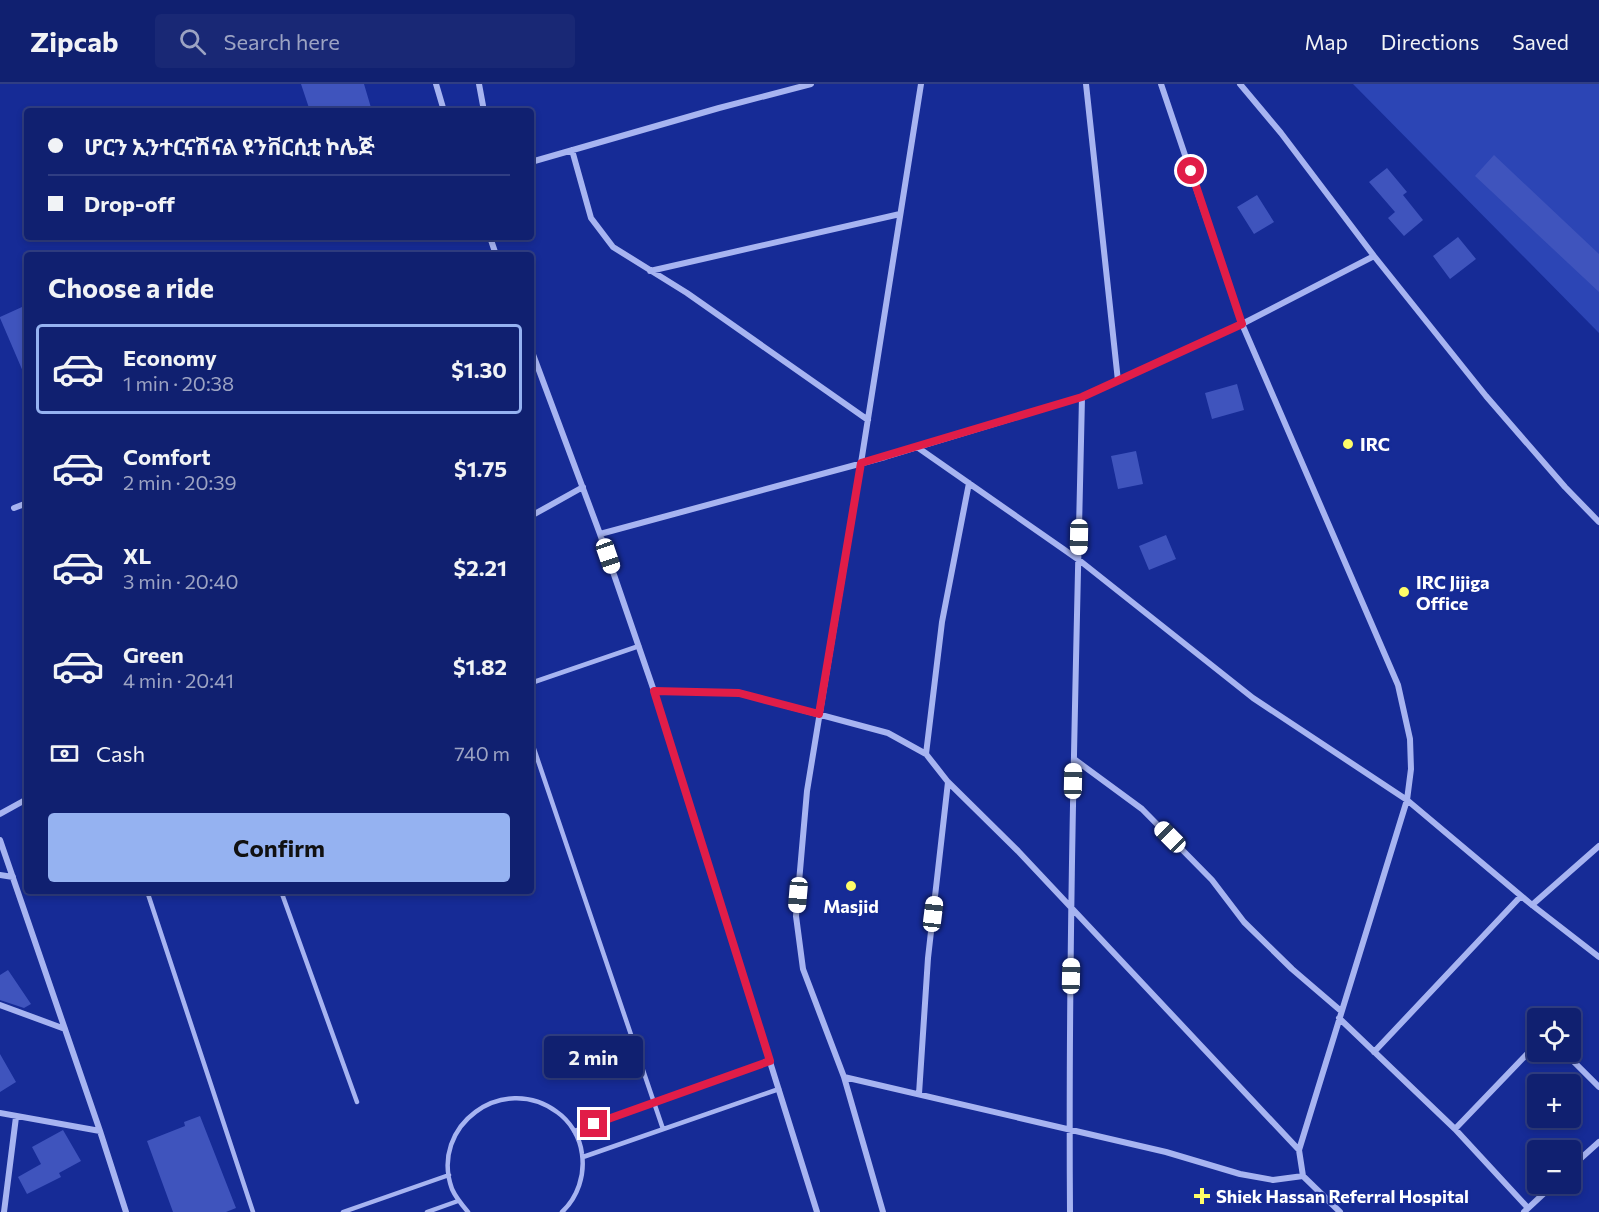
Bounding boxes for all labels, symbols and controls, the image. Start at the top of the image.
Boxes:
search box [155,14,575,68]
text: Zipcab [30,24,119,58]
icon: search [176,25,209,58]
text: Search here [224,28,340,55]
text: Map [1305,29,1348,54]
text: Directions [1381,29,1479,54]
text: Saved [1512,29,1569,54]
text: ሆርን ኢንተርናሽናል ዩንቨርሲቲ ኮሌጅ [84,133,375,160]
route start [1177,157,1204,184]
text: Drop-off [84,190,175,217]
text: Choose a ride [48,271,214,304]
icon: car [51,342,105,396]
text: Economy [123,344,217,371]
text: $1.30 [451,356,507,383]
text: 1 min · 20:38 [123,371,234,395]
place label: IRC [1360,433,1390,455]
marker: IRC [1341,437,1355,451]
icon: car [51,441,105,495]
text: Comfort [123,443,211,470]
text: $1.75 [454,455,507,482]
text: 2 min · 20:39 [123,470,237,494]
car [1070,519,1088,555]
car [594,536,622,576]
icon: car [51,540,105,594]
text: XL [123,542,151,569]
text: $2.21 [454,554,507,581]
text: 3 min · 20:40 [123,569,239,593]
place label: IRC Jijiga Office [1416,571,1490,614]
marker: IRC Jijiga Office [1397,585,1411,599]
icon: car [51,639,105,693]
text: Green [123,641,184,668]
text: $1.82 [453,653,507,680]
text: 4 min · 20:41 [123,668,234,692]
icon: cash [48,737,81,770]
text: Cash [96,740,145,767]
text: 740 m [454,741,510,765]
car [1064,763,1082,799]
button: Confirm [48,813,510,882]
car [1151,818,1189,856]
car [787,876,809,914]
marker: Masjid [844,879,858,893]
place label: Masjid [823,895,879,917]
car [922,895,944,933]
car [1062,958,1080,994]
map controls [1527,1008,1581,1194]
button: locate [1527,1008,1581,1062]
callout: 2 min [544,1037,644,1079]
text: 2 min [569,1045,618,1069]
button: + [1527,1074,1581,1128]
route end [580,1110,607,1137]
button: − [1527,1140,1581,1194]
place label: Shiek Hassan Referral Hospital [1216,1185,1469,1207]
marker: Shiek Hassan Referral Hospital [1193,1187,1211,1205]

